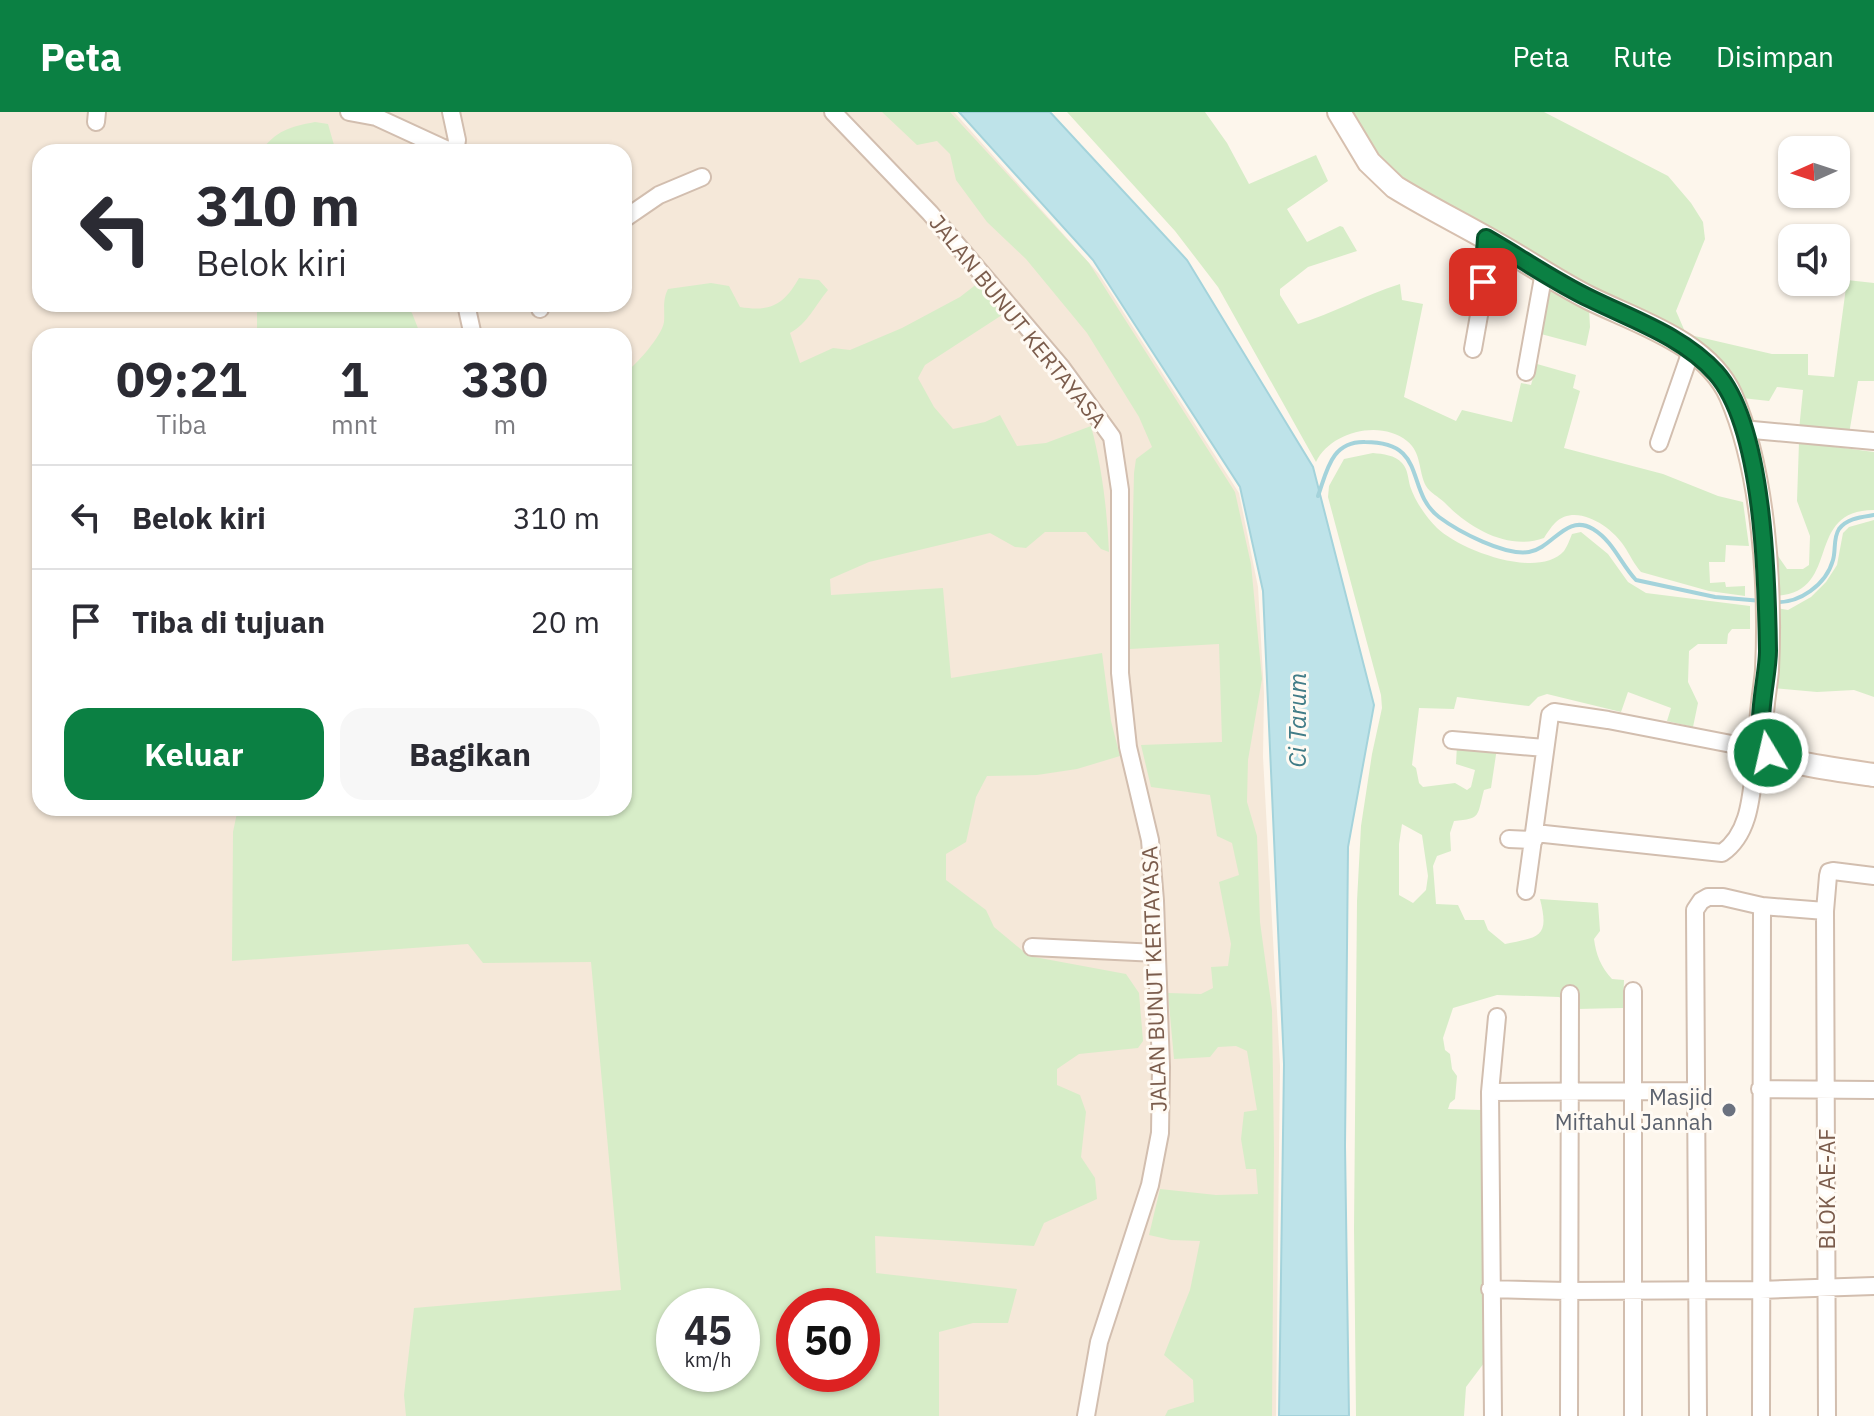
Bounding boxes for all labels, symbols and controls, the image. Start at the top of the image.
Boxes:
text: Peta [40,32,122,81]
text: Peta [1513,38,1569,75]
text: Rute [1613,38,1672,75]
text: Disimpan [1716,38,1834,75]
north arrow [1778,136,1850,208]
map controls [1778,136,1850,296]
text: 310 m [196,169,360,241]
icon: left [64,176,168,280]
street label: JALAN BUNUT KERTAYASA [923,208,1113,433]
button: sound [1778,224,1850,296]
text: Belok kiri [196,239,347,286]
pin [1449,248,1517,316]
icon: arrive [1461,260,1505,304]
text: 09:21 [116,348,247,410]
text: 1 [340,348,369,410]
text: 330 [462,348,548,410]
text: Tiba [156,407,207,441]
text: mnt [331,407,378,441]
text: m [493,407,516,441]
icon: left [64,495,108,539]
text: Belok kiri [132,498,266,537]
text: 310 m [513,498,600,537]
icon: arrive [64,599,108,643]
text: Tiba di tujuan [132,602,325,641]
text: 20 m [531,602,600,641]
water label: Ci Tarum [1281,673,1313,767]
button: Keluar [64,708,324,800]
button: Bagikan [340,708,600,800]
position arrow [1726,711,1810,795]
street label: JALAN BUNUT KERTAYASA [1134,845,1173,1113]
place label: Masjid Miftahul Jannah [1555,1082,1713,1136]
marker: Masjid Miftahul Jannah [1720,1101,1738,1119]
street label: BLOK AE-AF [1812,1128,1841,1250]
speed limit sign: 50 [776,1288,880,1392]
text: 45 [684,1304,732,1356]
text: km/h [684,1346,732,1373]

